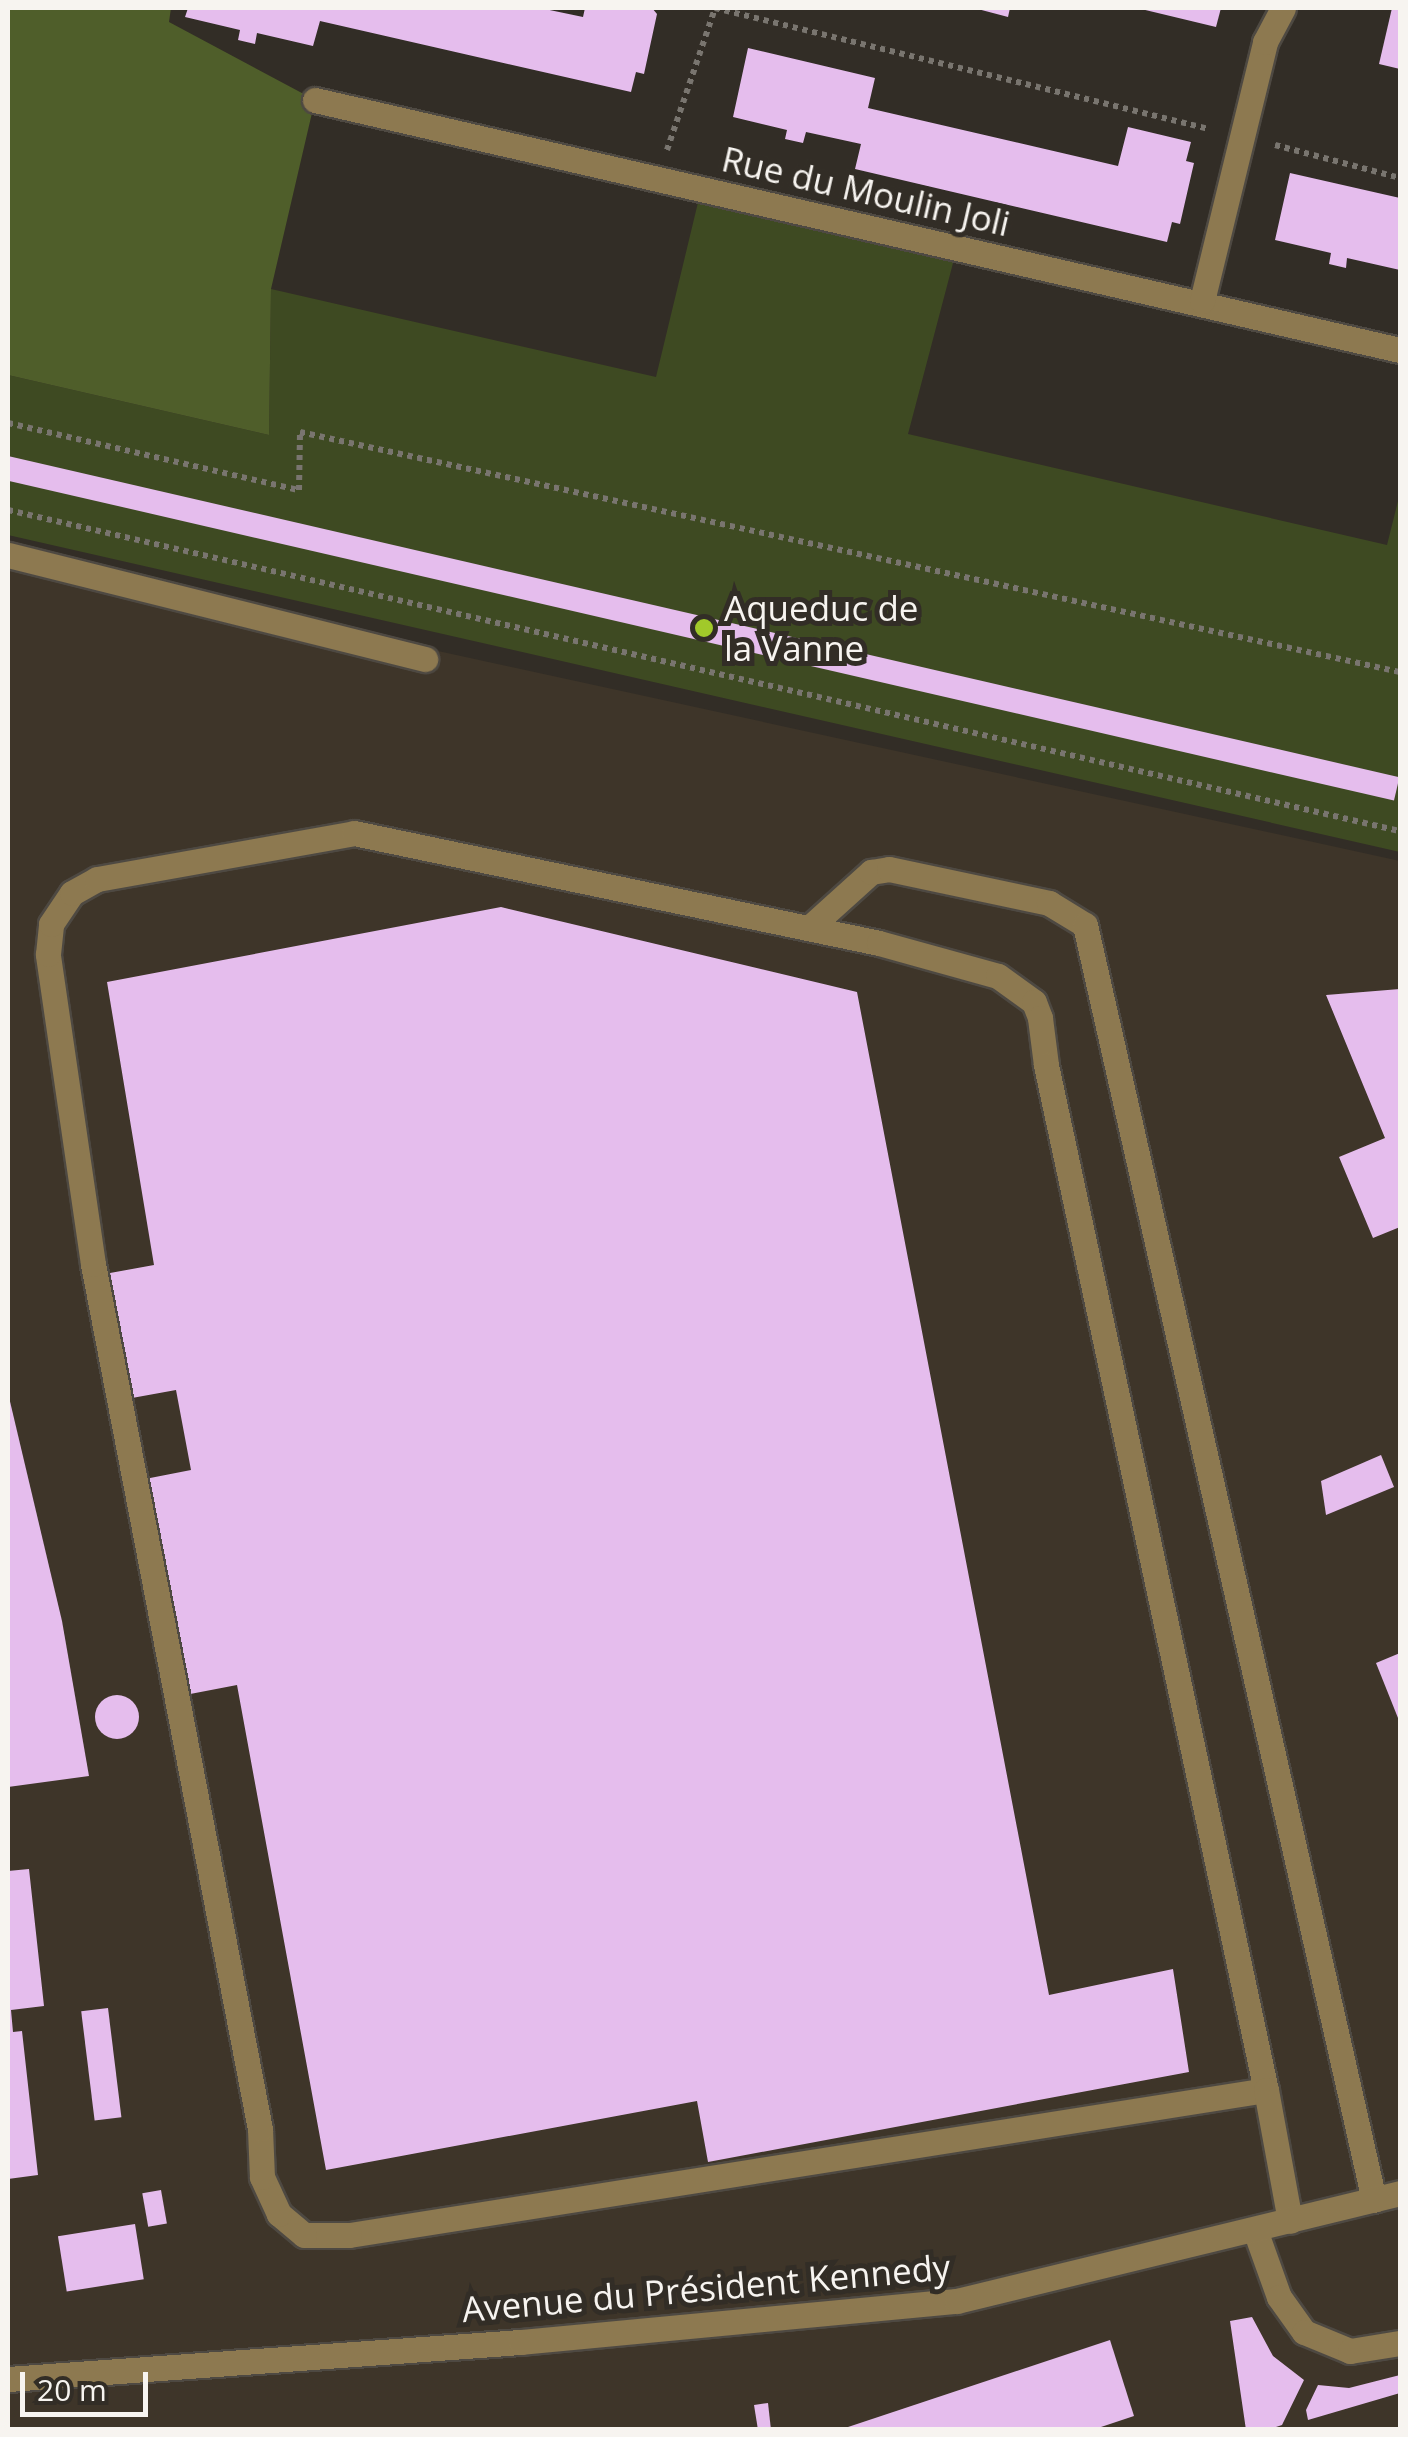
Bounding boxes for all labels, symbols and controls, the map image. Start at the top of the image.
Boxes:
street label: Rue du Moulin Joli [718,137,1014,245]
place label: Aqueduc de la Vanne [724,587,918,669]
marker: Aqueduc de la Vanne [693,617,715,639]
street label: Avenue du Président Kennedy [460,2246,952,2330]
scale bar [25,2352,152,2414]
text: 20 m [37,2369,107,2410]

